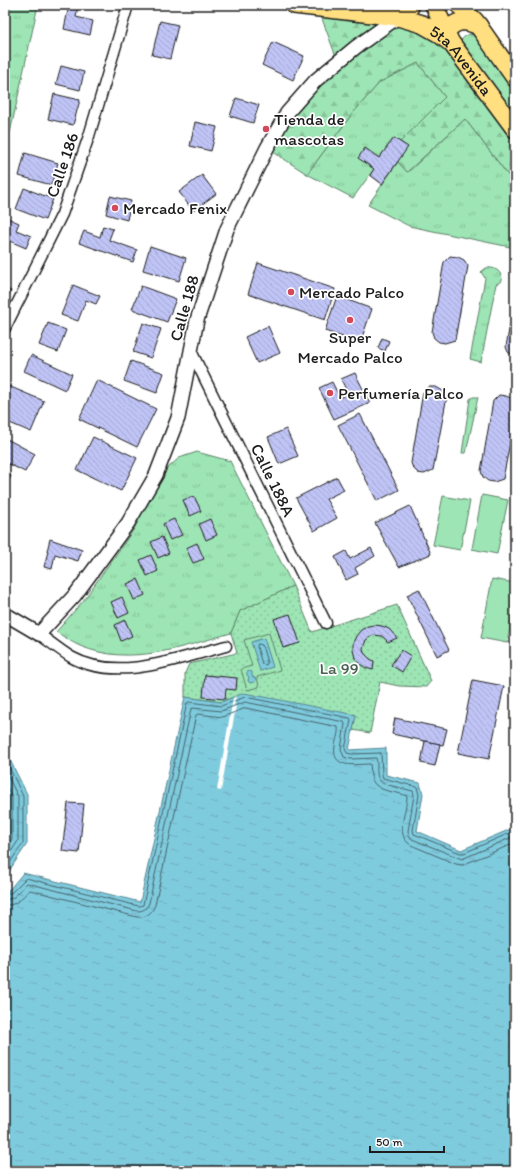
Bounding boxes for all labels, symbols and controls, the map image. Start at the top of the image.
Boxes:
street label: 5ta Avenida [426,21,497,100]
place label: Tienda de mascotas [274,109,345,149]
marker: Tienda de mascotas [261,124,271,134]
street label: Calle 186 [42,130,82,200]
place label: Mercado Fenix [123,198,227,218]
marker: Mercado Fenix [110,203,120,213]
street label: Calle 188 [165,273,203,343]
place label: Mercado Palco [299,282,404,302]
marker: Mercado Palco [286,287,296,297]
marker: Super Mercado Palco [345,315,355,325]
place label: Super Mercado Palco [297,327,403,367]
place label: Perfumería Palco [338,383,464,403]
marker: Perfumería Palco [325,388,335,398]
street label: Calle 188A [247,440,299,520]
park label: La 99 [319,658,359,678]
scale bar [370,1128,444,1154]
text: 50 m [376,1135,402,1149]

